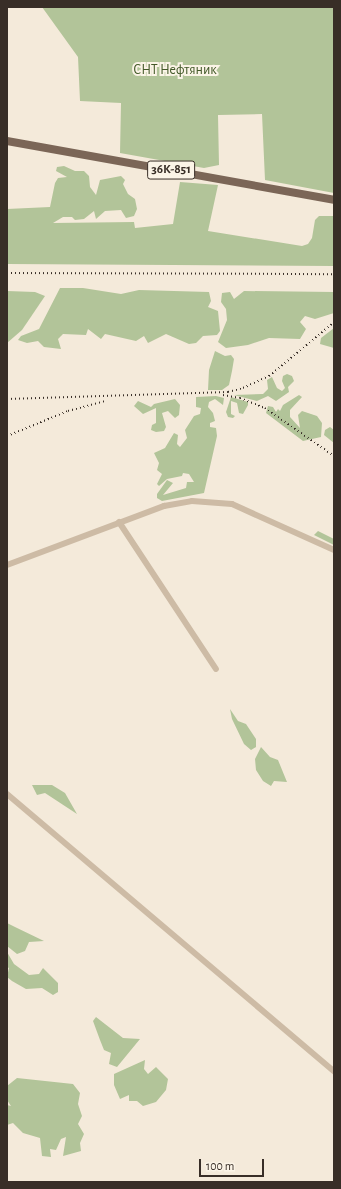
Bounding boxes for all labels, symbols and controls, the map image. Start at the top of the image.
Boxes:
park label: СНТ Нефтяник [133,62,217,78]
road number: 36К-851 [147,159,195,181]
scale bar [201,1151,266,1177]
text: 100 m [206,1160,234,1172]

